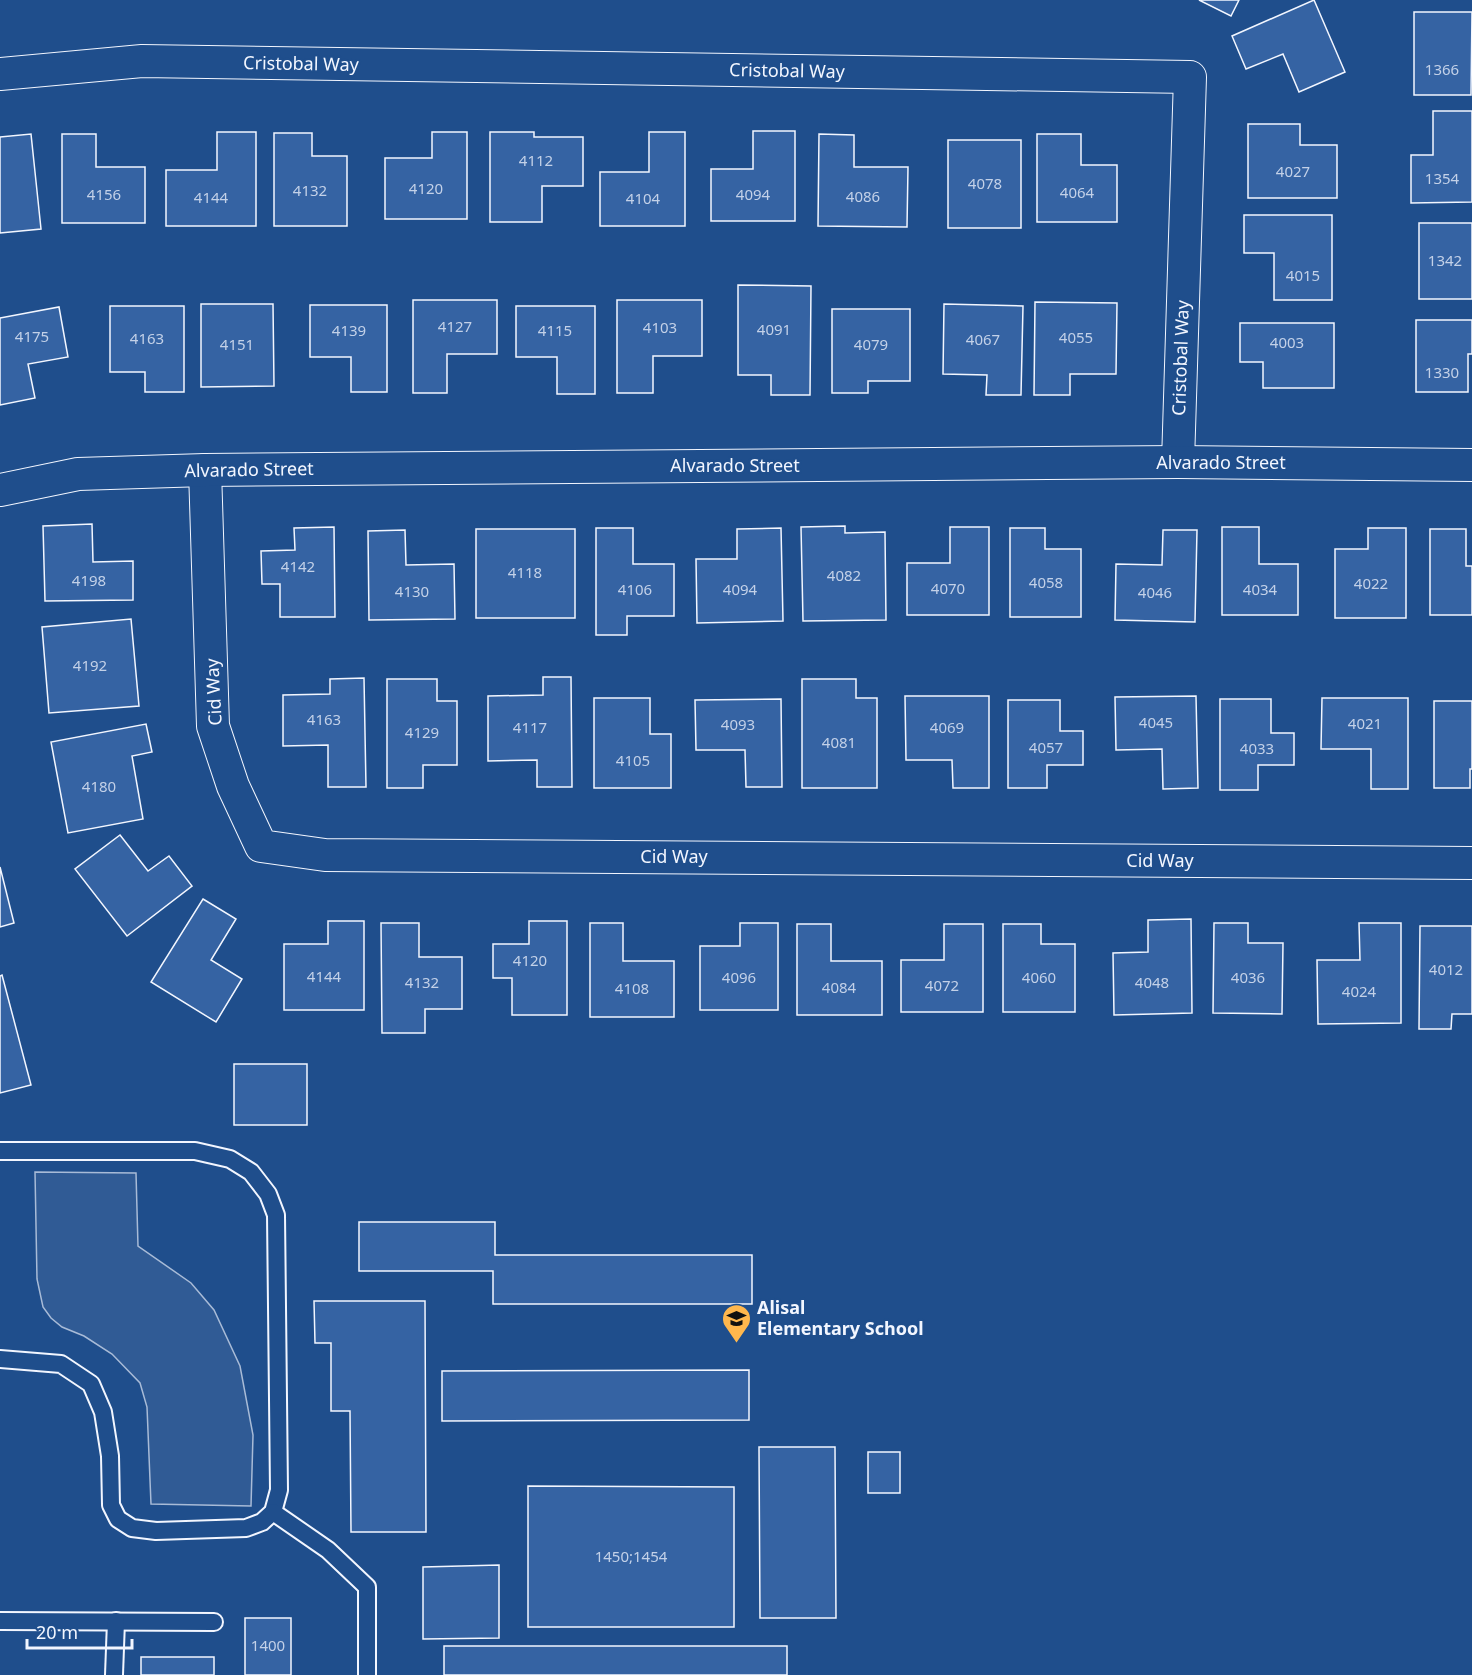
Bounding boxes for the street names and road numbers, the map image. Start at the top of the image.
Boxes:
street label: Cristobal Way [243,50,360,76]
street label: Cristobal Way [729,57,846,83]
street label: Cristobal Way [1166,299,1194,416]
street label: Alvarado Street [1156,450,1286,474]
street label: Alvarado Street [670,453,800,477]
street label: Alvarado Street [184,456,314,482]
street label: Cid Way [199,657,227,726]
street label: Cid Way [640,844,709,868]
street label: Cid Way [1126,848,1195,872]

